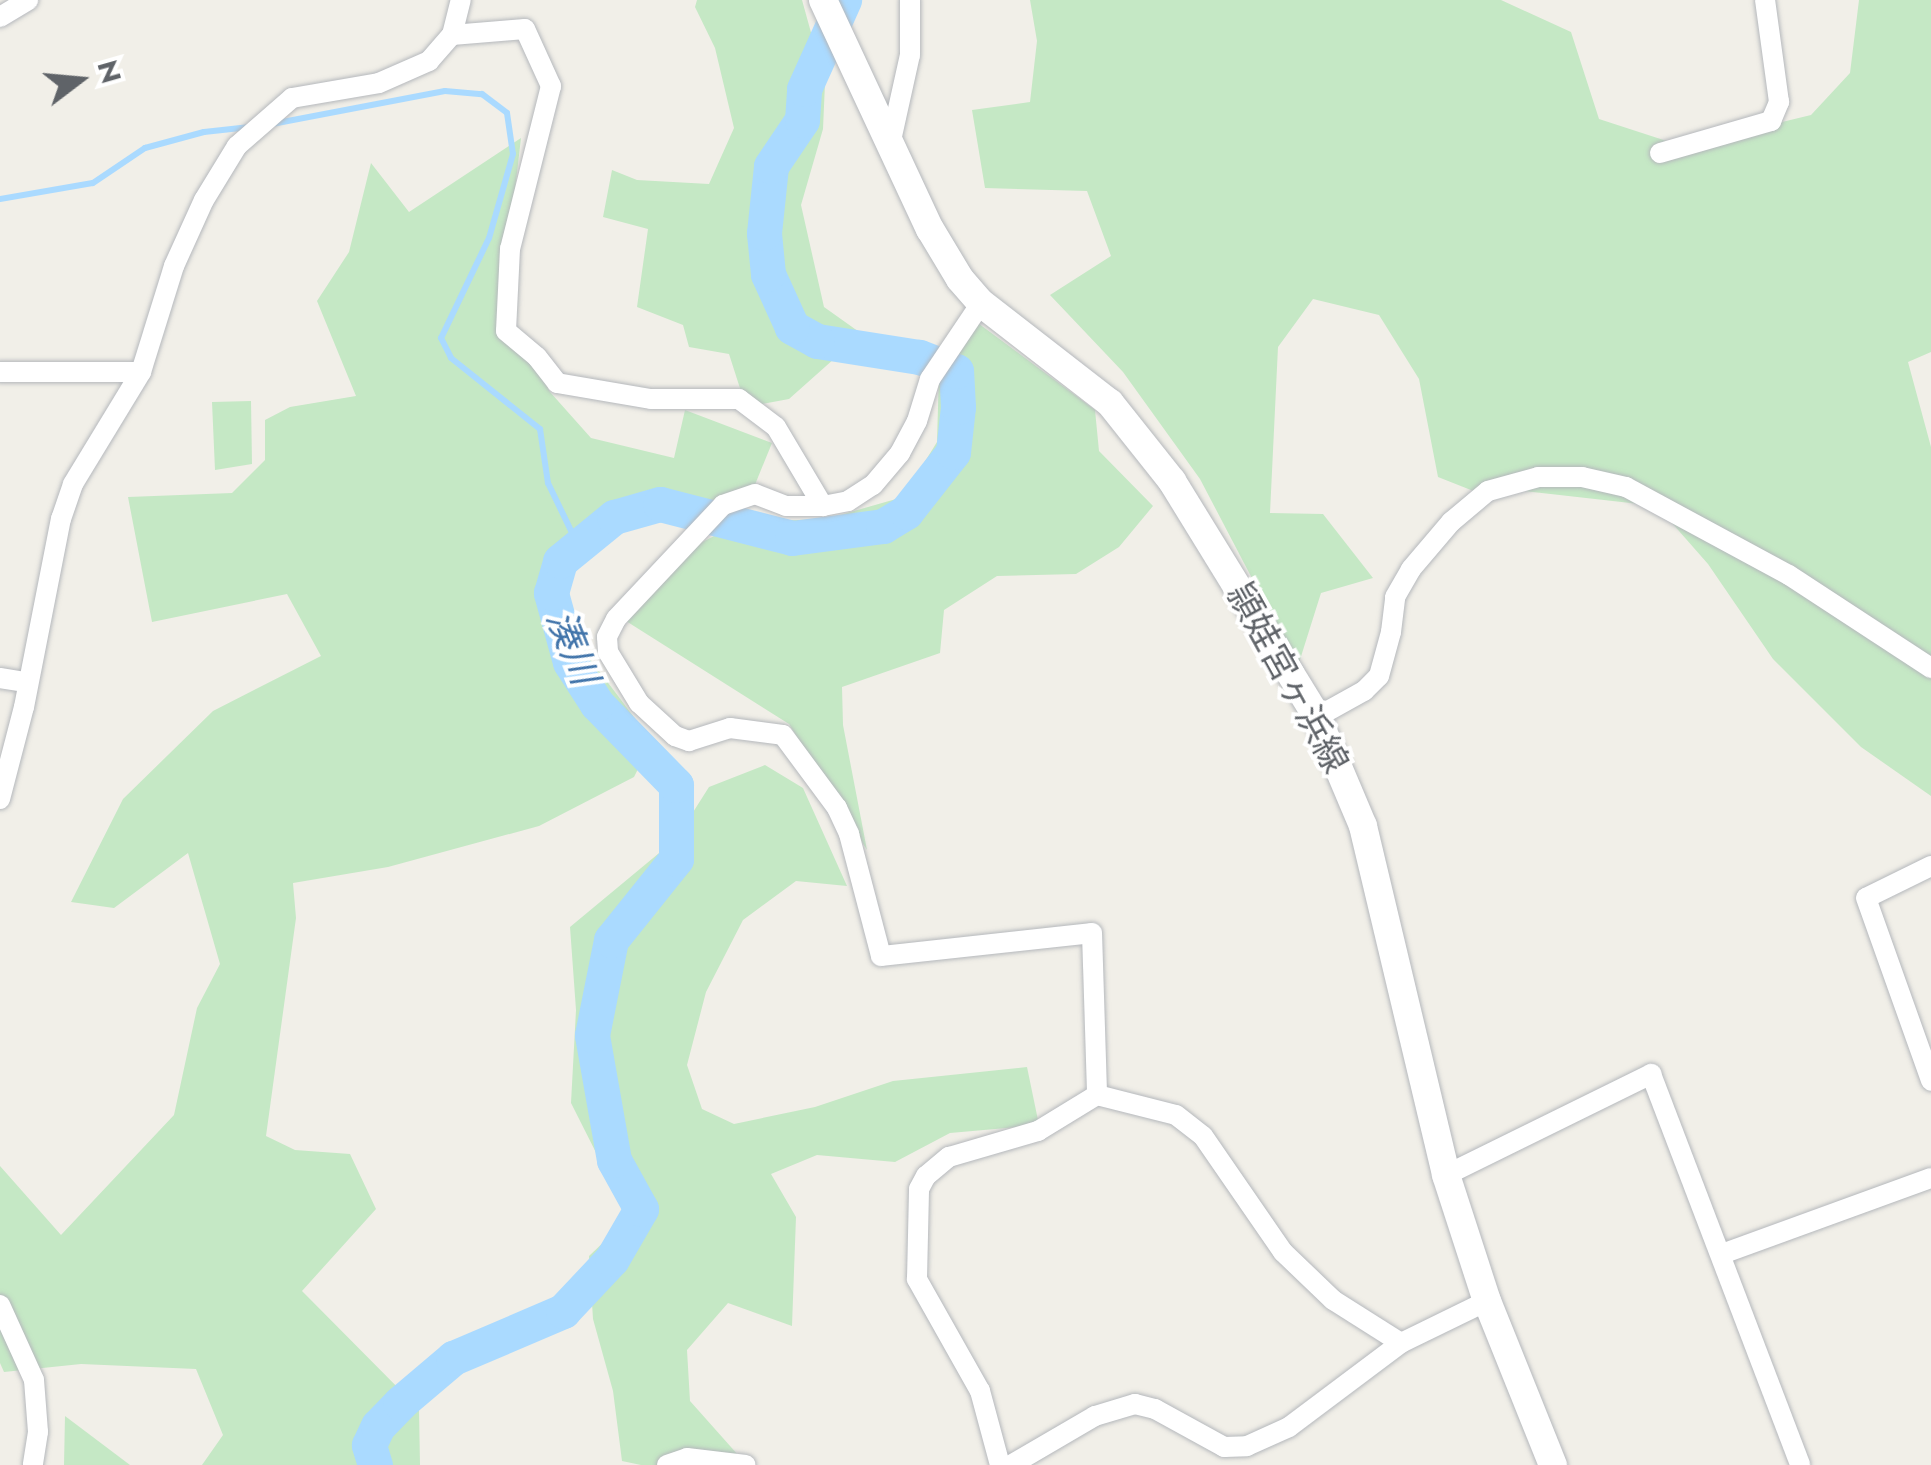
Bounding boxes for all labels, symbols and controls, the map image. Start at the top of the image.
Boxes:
north arrow [30,30,130,130]
text: N [87,55,132,88]
street label: 頴娃宮ヶ浜線 [1219,576,1357,780]
water label: 湊川 [538,603,608,691]

